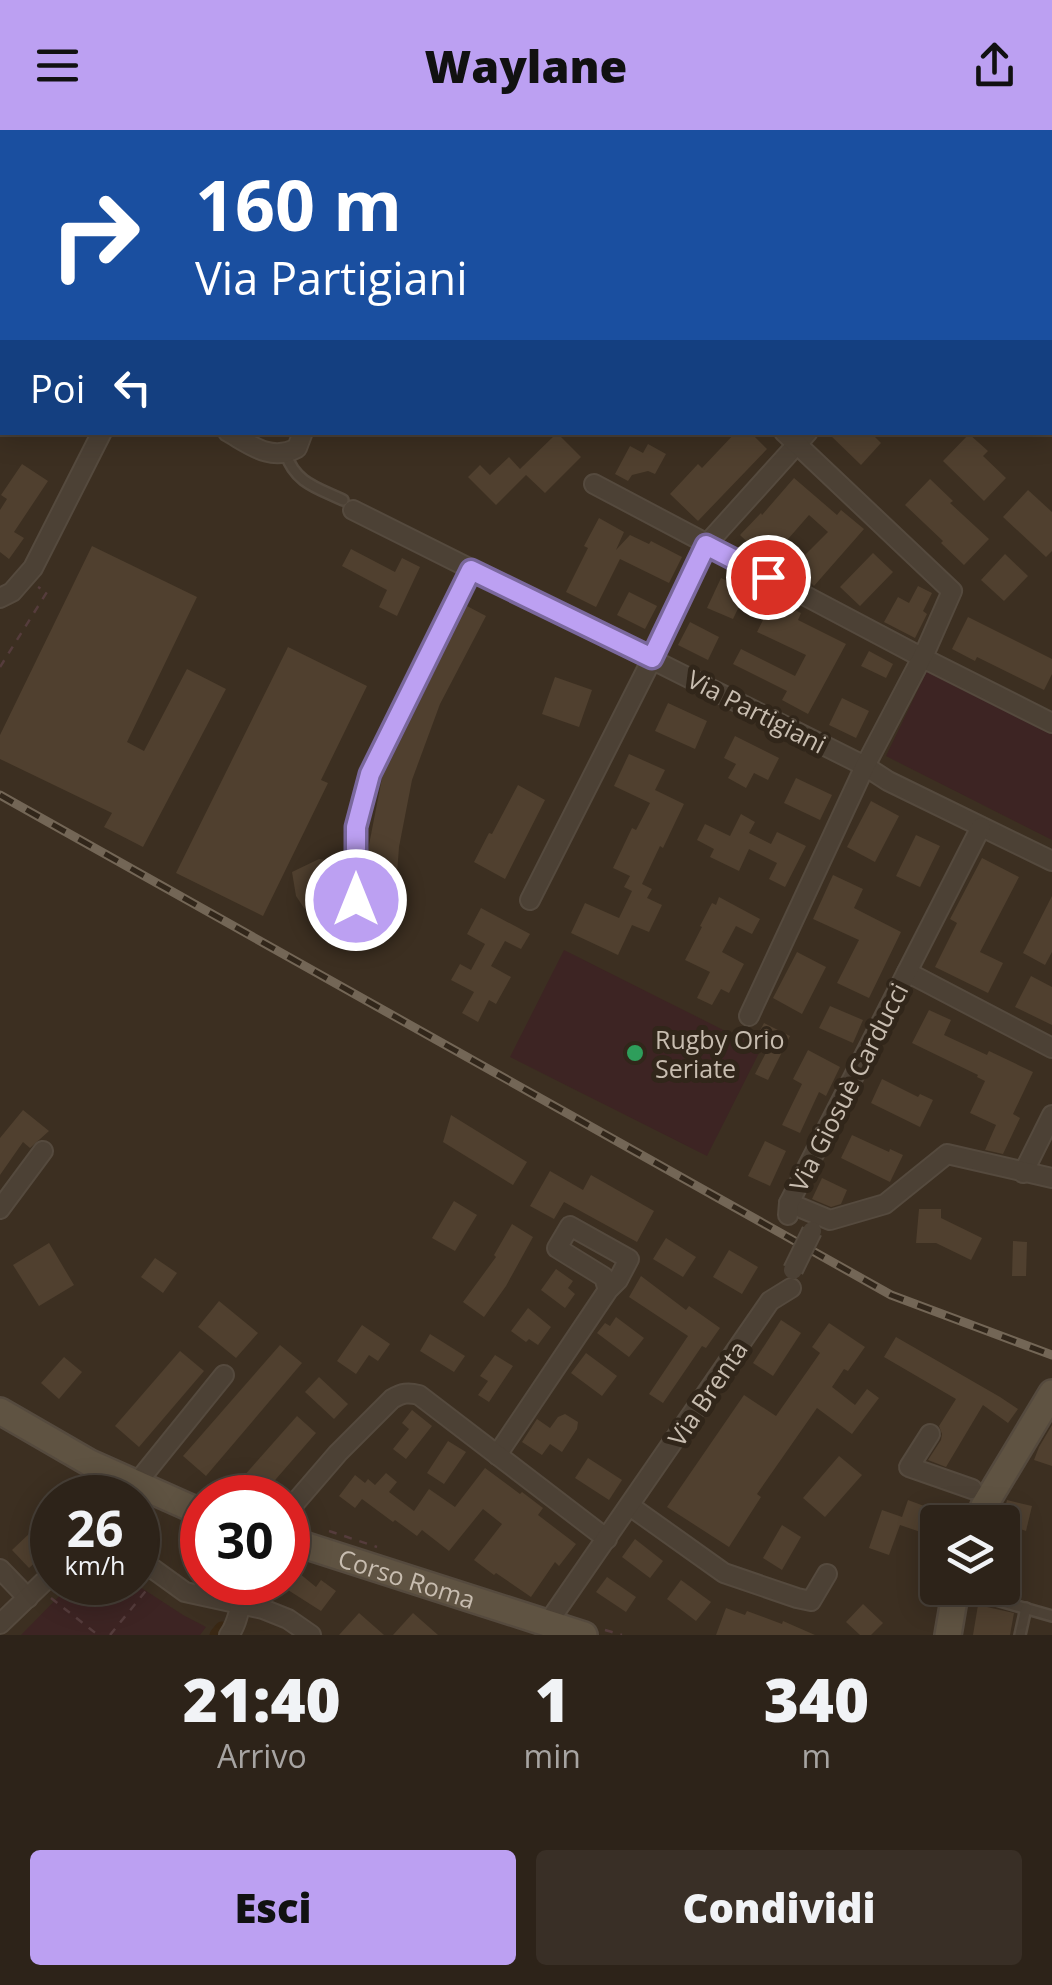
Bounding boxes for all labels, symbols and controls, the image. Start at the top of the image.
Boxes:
text: Waylane [425,35,627,96]
icon: menu [30,38,85,93]
icon: share [967,38,1022,93]
text: 160 m [195,156,402,252]
icon: right [30,170,160,300]
text: Via Partigiani [195,247,468,308]
icon: left [105,360,160,415]
text: Poi [30,362,85,414]
pin [726,535,811,620]
icon: arrive [741,550,796,605]
street label: Via Partigiani [682,661,832,761]
position arrow [304,848,408,952]
street label: Via Giosuè Carducci [781,977,915,1197]
place label: Rugby Orio Seriate [655,1022,785,1085]
marker: Rugby Orio Seriate [624,1042,646,1064]
street label: Via Brenta [659,1334,755,1452]
speed limit sign: 30 [180,1475,310,1605]
text: 26 [66,1494,124,1562]
map controls [920,1505,1020,1605]
button: layers [920,1505,1020,1605]
street label: Corso Roma [334,1540,480,1616]
text: km/h [65,1548,125,1582]
text: 21:40 [183,1658,341,1740]
text: 1 [535,1658,570,1740]
text: 340 [764,1658,869,1740]
text: Arrivo [217,1734,307,1777]
text: min [524,1734,581,1777]
text: m [802,1734,831,1777]
button: Esci [30,1850,516,1965]
button: Condividi [536,1850,1022,1965]

